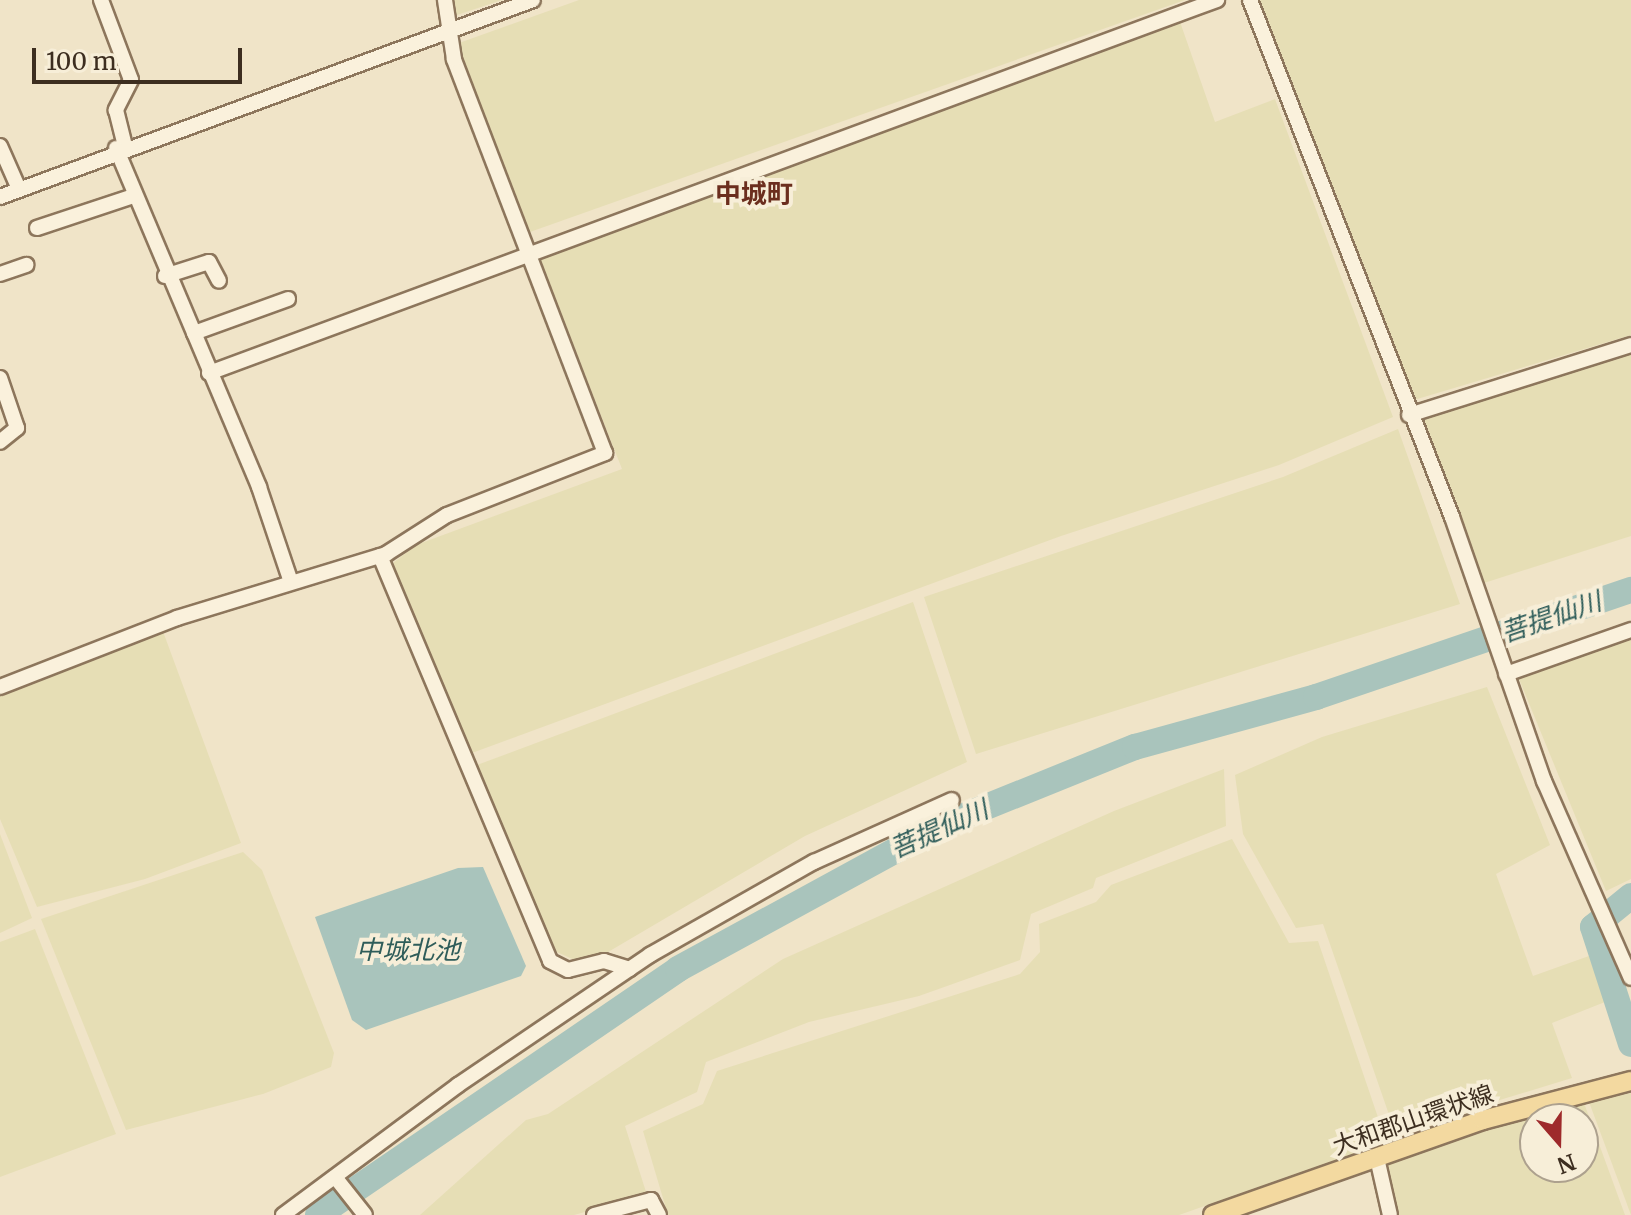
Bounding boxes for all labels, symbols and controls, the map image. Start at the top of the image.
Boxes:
scale bar [36,32,246,82]
text: 100 m [46,46,116,77]
district label: 中城町 [715,178,793,210]
water label: 菩提仙川 [1497,585,1605,649]
water label: 菩提仙川 [885,794,993,864]
water label: 中城北池 [356,934,460,966]
street label: 大和郡山環状線 [1329,1079,1497,1161]
north arrow [1519,1103,1599,1183]
text: N [1554,1148,1579,1180]

